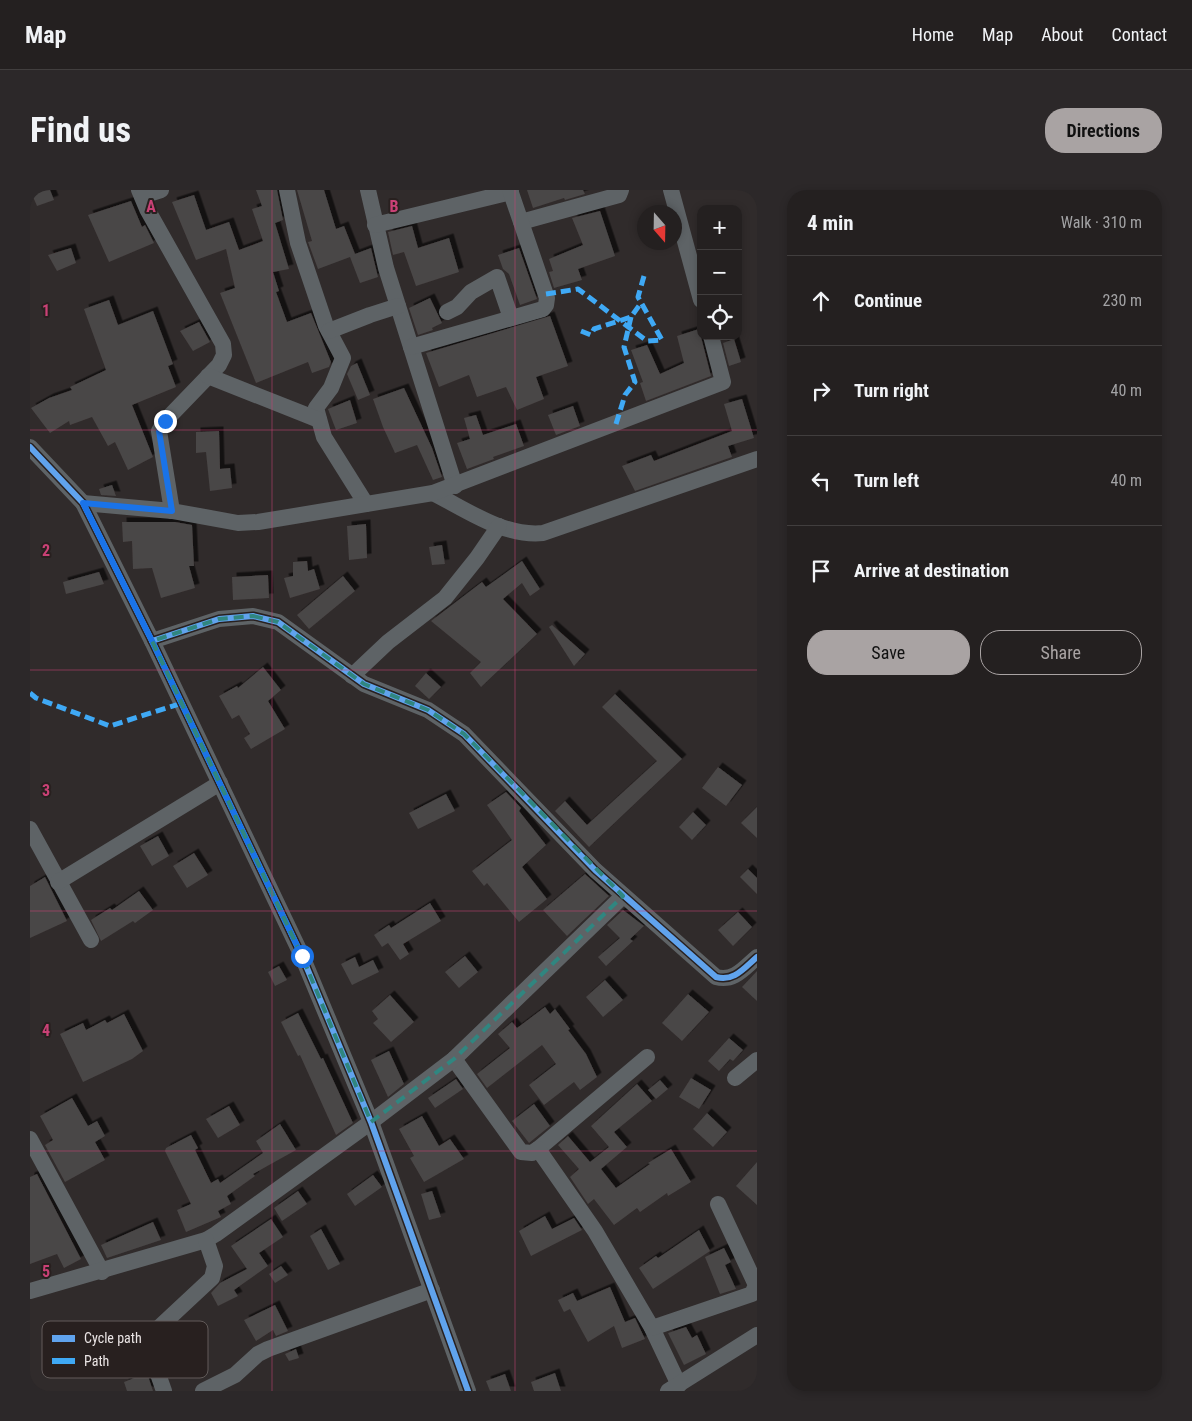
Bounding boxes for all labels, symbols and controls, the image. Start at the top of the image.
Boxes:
text: Map [25,21,66,49]
text: Home [912,24,954,45]
text: Map [982,24,1013,45]
text: About [1041,24,1083,45]
text: Contact [1111,24,1167,45]
button: Directions [1045,108,1162,153]
text: Find us [30,110,131,151]
text: A [146,197,156,216]
text: B [390,197,399,216]
north arrow [637,205,682,250]
map controls [697,205,742,340]
button: + [697,205,742,250]
text: 4 min [807,211,854,235]
text: Walk · 310 m [1061,213,1142,232]
button: − [697,250,742,295]
icon: ahead [807,287,835,315]
text: Continue [854,289,922,312]
text: 230 m [1103,291,1142,310]
button: locate [697,295,742,340]
text: 1 [42,301,50,320]
icon: right [807,377,835,405]
text: Turn right [854,379,929,402]
text: 40 m [1110,381,1142,400]
route end [154,410,177,433]
icon: left [807,467,835,495]
text: Turn left [854,469,919,492]
text: 40 m [1110,471,1142,490]
text: 2 [42,541,50,560]
icon: arrive [807,557,835,585]
text: Arrive at destination [854,559,1009,582]
button: Save [807,630,970,675]
button: Share [980,630,1142,675]
text: 3 [42,781,50,800]
route start [291,945,314,968]
text: 4 [42,1021,50,1040]
text: 5 [42,1262,50,1281]
legend [42,1321,208,1378]
text: Cycle path [84,1330,142,1346]
text: Path [84,1353,109,1369]

